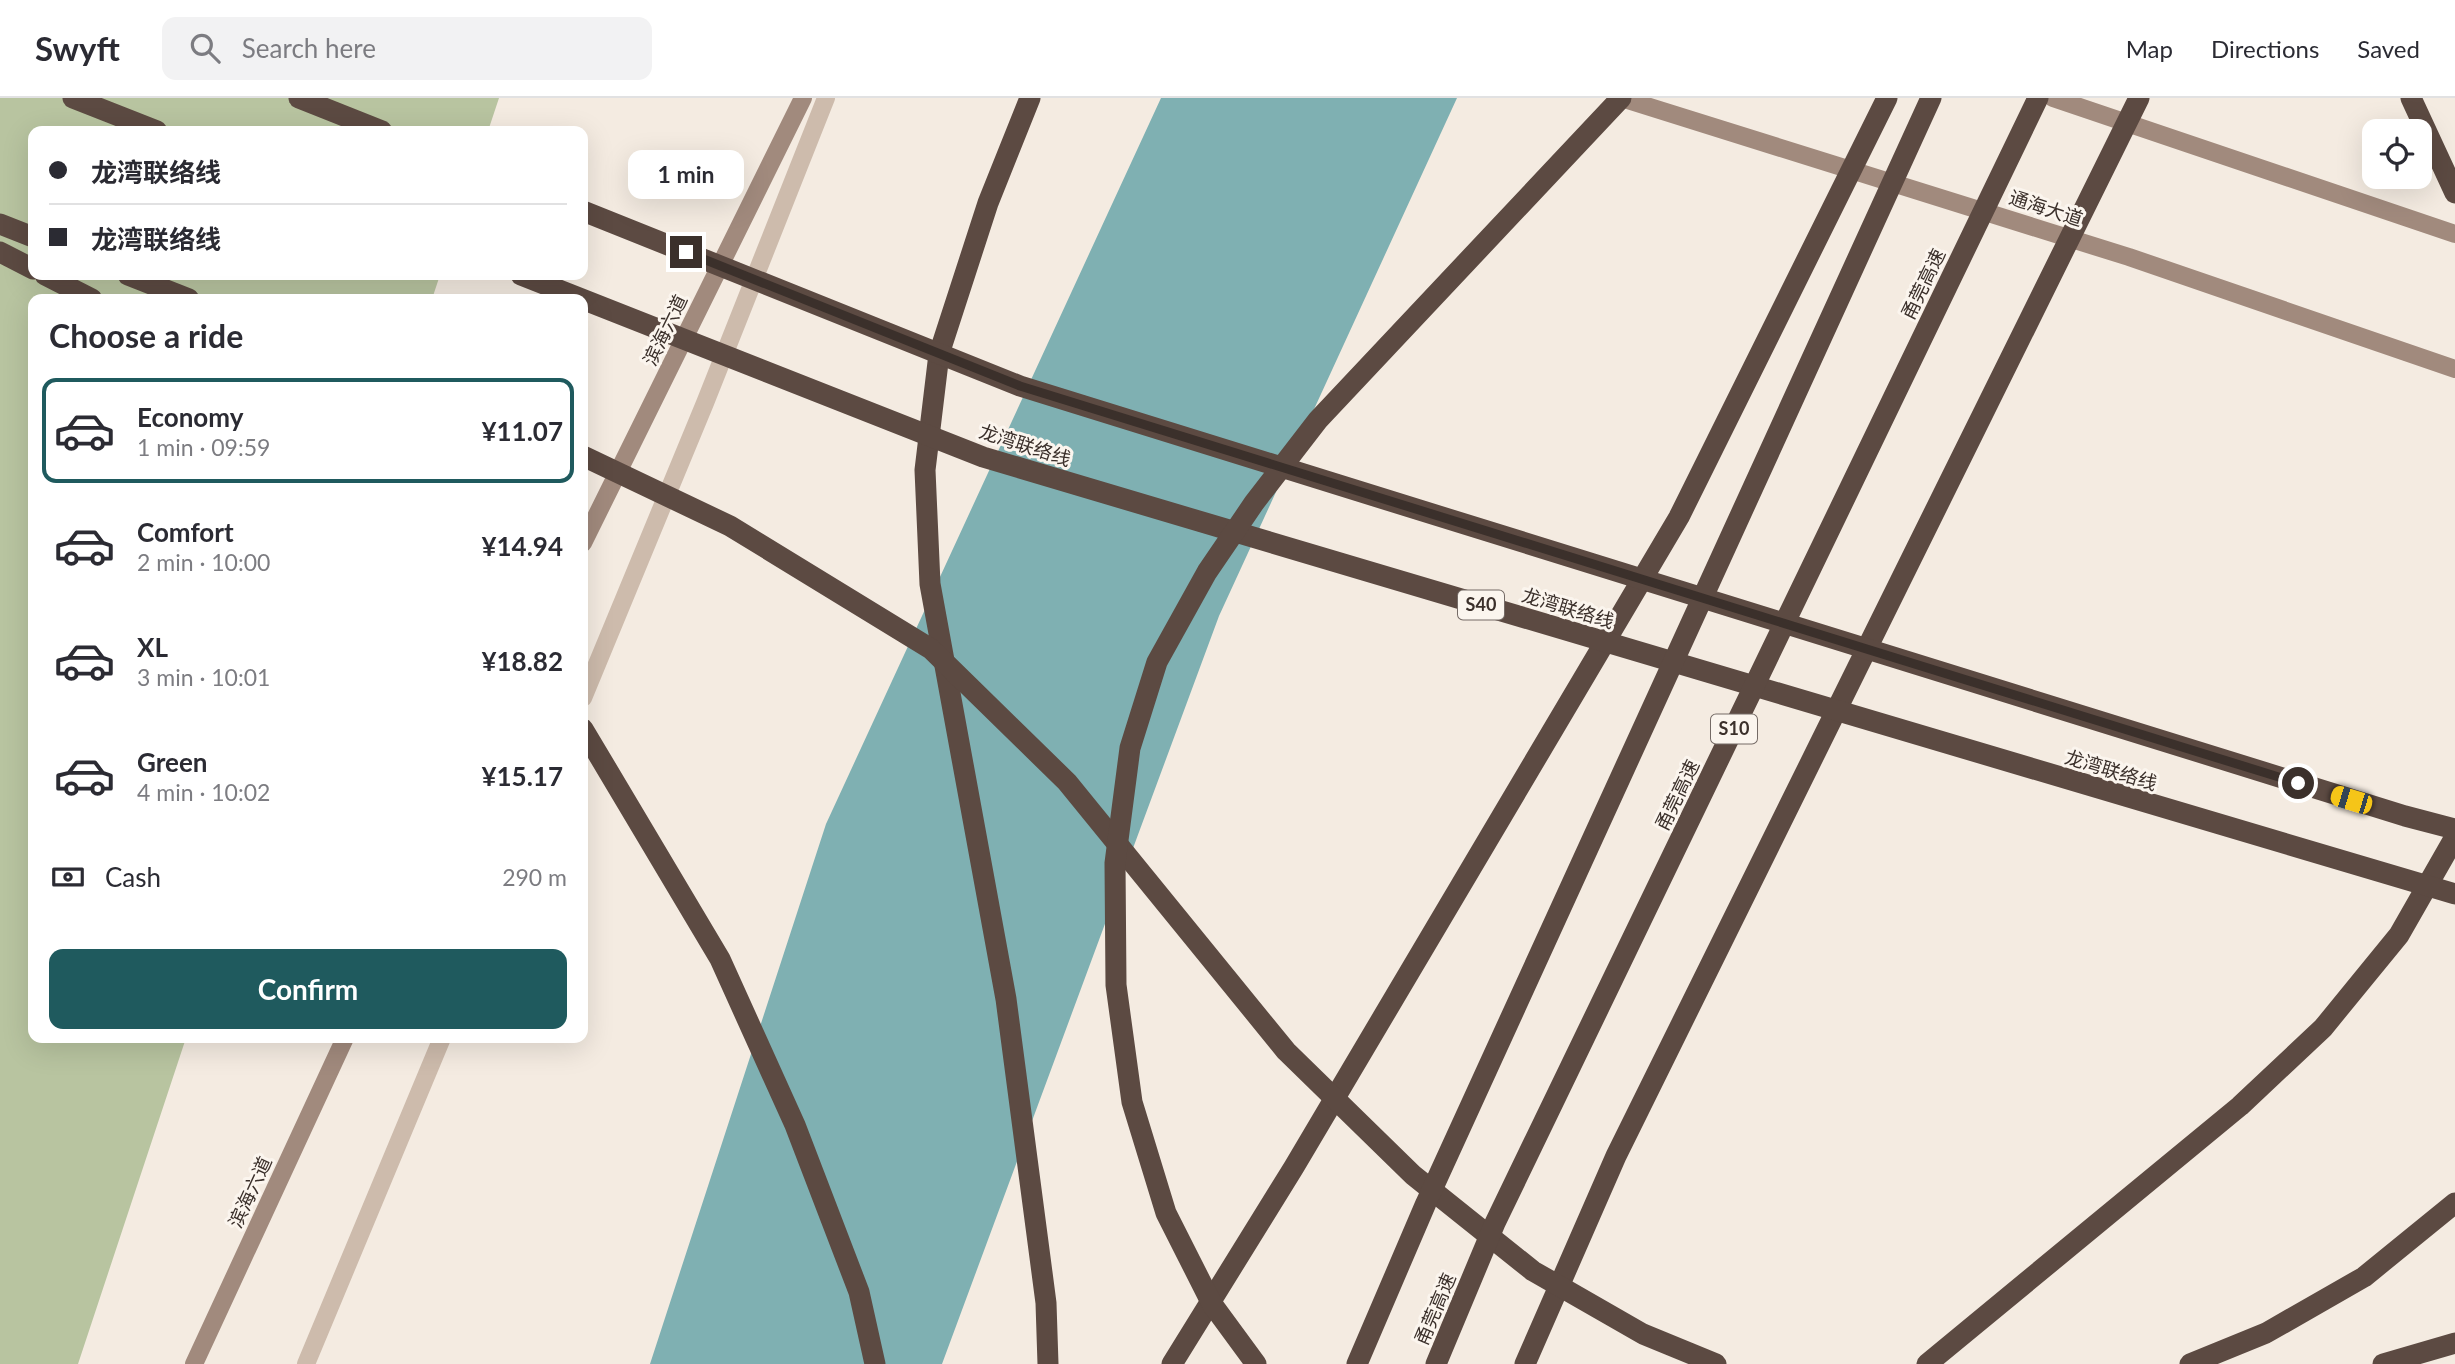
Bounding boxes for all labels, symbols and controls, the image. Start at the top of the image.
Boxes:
search box [162,17,652,80]
text: Swyft [35,28,120,68]
icon: search [186,29,224,67]
text: Search here [242,32,376,64]
text: Map [2126,34,2173,63]
text: Directions [2211,34,2319,63]
text: Saved [2357,34,2420,63]
map controls [2362,119,2432,189]
button: locate [2362,119,2432,189]
callout: 1 min [628,150,744,200]
text: 龙湾联络线 [91,156,221,188]
text: 1 min [657,160,715,188]
street label: 通海大道 [2006,185,2086,230]
text: 龙湾联络线 [91,223,221,255]
route end [670,236,702,268]
street label: 甬莞高速 [1896,245,1950,323]
street label: 滨海六道 [638,291,692,369]
text: Choose a ride [49,316,243,355]
icon: car [53,399,116,462]
text: Economy [137,401,243,433]
text: ¥11.07 [481,415,563,447]
street label: 龙湾联络线 [976,419,1074,470]
text: 1 min · 09:59 [137,433,270,461]
icon: car [53,514,116,577]
text: Comfort [137,516,234,548]
text: ¥14.94 [481,530,563,562]
text: 2 min · 10:00 [137,548,270,576]
street label: 龙湾联络线 [1519,583,1617,632]
road number: S40 [1458,590,1504,620]
icon: car [53,629,116,692]
text: XL [137,631,168,663]
text: ¥18.82 [481,645,563,677]
text: 3 min · 10:01 [137,663,270,691]
road number: S10 [1711,714,1757,744]
icon: car [53,744,116,807]
street label: 龙湾联络线 [2062,745,2160,794]
text: Green [137,746,207,778]
street label: 甬莞高速 [1650,756,1704,834]
text: ¥15.17 [481,760,563,792]
route start [2282,767,2314,799]
text: 4 min · 10:02 [137,778,270,806]
car [2328,784,2375,816]
icon: cash [49,858,87,896]
text: Cash [105,861,161,893]
text: 290 m [502,863,567,891]
button: Confirm [49,949,567,1029]
street label: 滨海六道 [223,1152,276,1231]
street label: 甬莞高速 [1409,1269,1460,1348]

